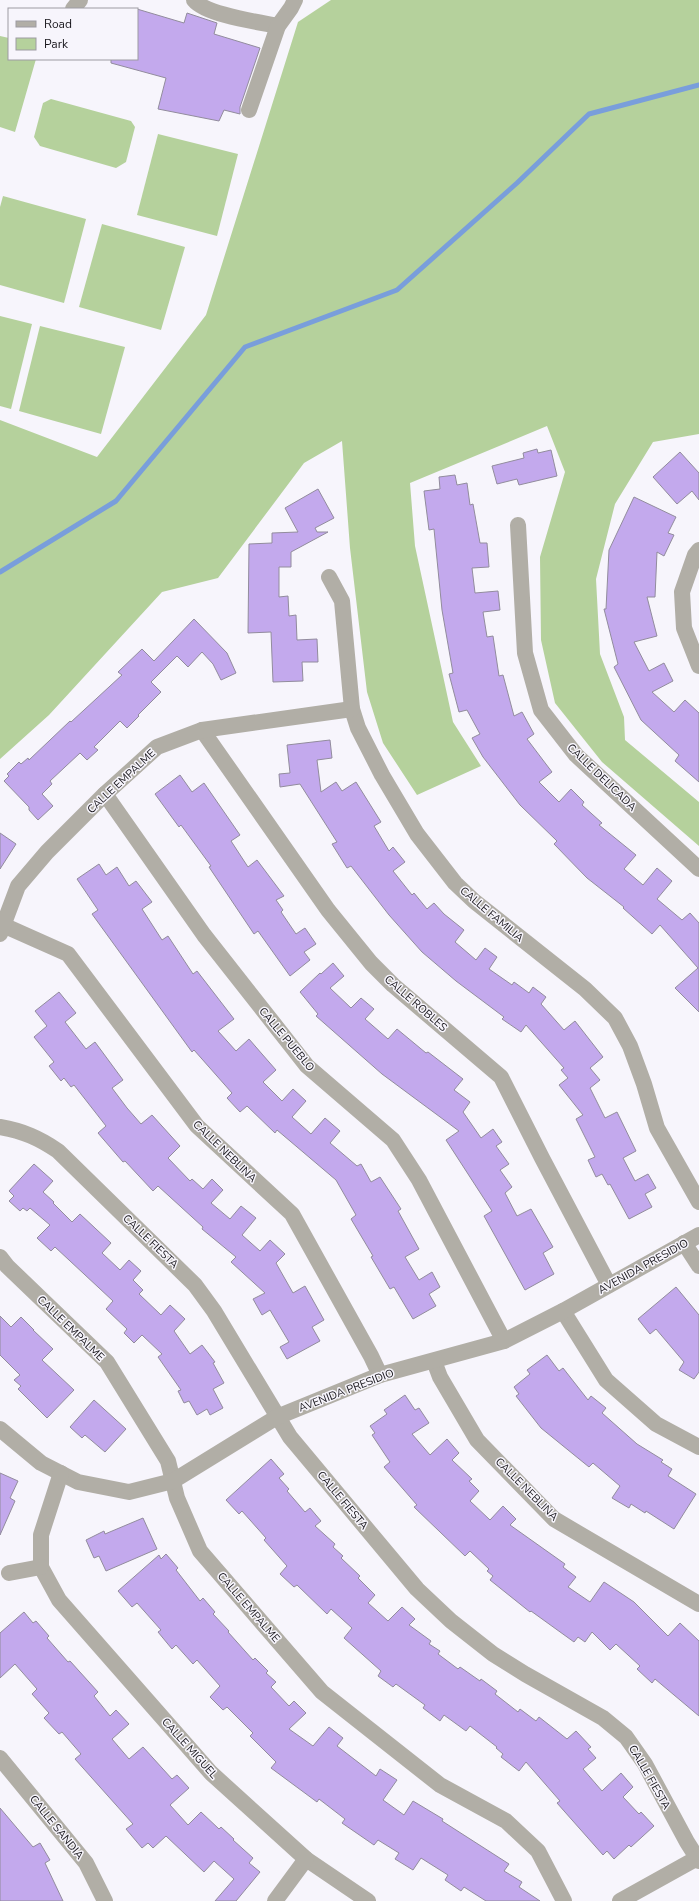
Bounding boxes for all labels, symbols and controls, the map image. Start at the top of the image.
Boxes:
legend [8,8,138,60]
text: Road [44,16,72,32]
text: Park [44,36,69,52]
street label: CALLE DELICADA [564,740,640,814]
street label: CALLE EMPALME [84,746,159,817]
street label: CALLE FAMILIA [457,883,527,945]
street label: CALLE ROBLES [381,972,450,1035]
street label: CALLE PUEBLO [255,1004,318,1074]
street label: CALLE NEBLINA [189,1117,260,1186]
street label: CALLE FIESTA [120,1211,182,1272]
street label: AVENIDA PRESIDIO [595,1235,691,1297]
street label: CALLE EMPALME [34,1292,108,1364]
street label: AVENIDA PRESIDIO [296,1365,396,1416]
street label: CALLE NEBLINA [492,1455,561,1524]
street label: CALLE FIESTA [314,1468,371,1533]
street label: CALLE EMPALME [214,1569,283,1646]
street label: CALLE MIGUEL [158,1715,221,1782]
street label: CALLE FIESTA [625,1742,674,1812]
street label: CALLE SANDIA [26,1792,87,1862]

